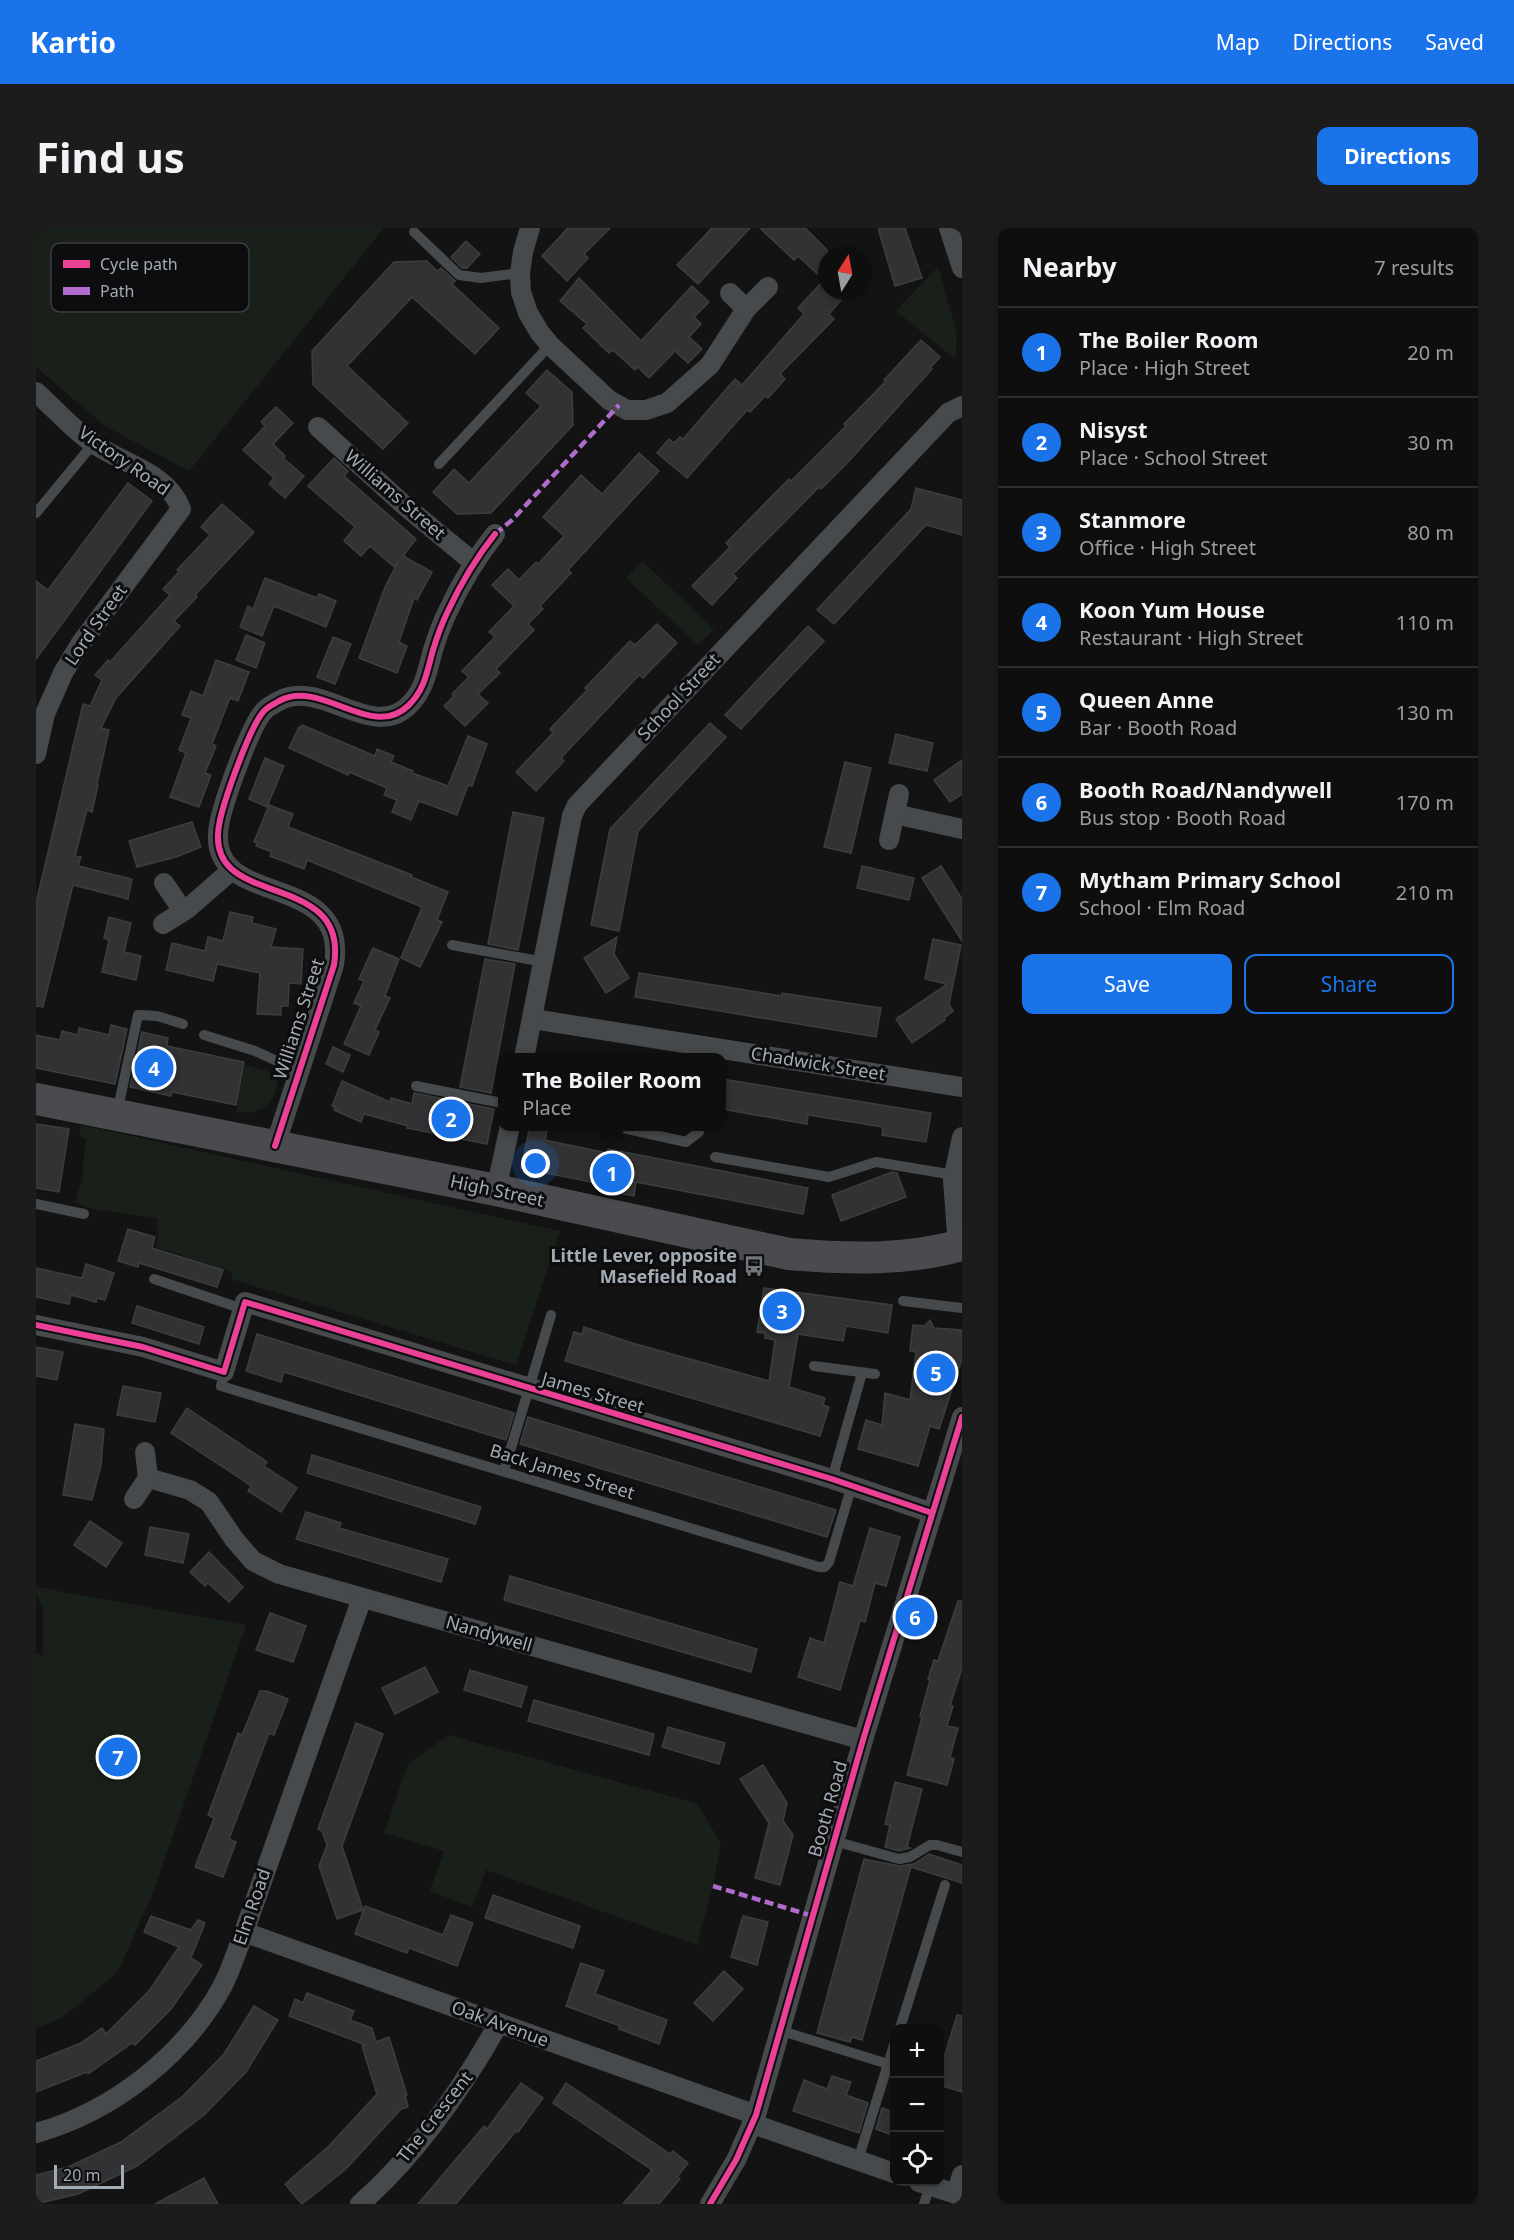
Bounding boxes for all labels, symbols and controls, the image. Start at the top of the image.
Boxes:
text: Kartio [30,23,116,61]
text: Map [1216,28,1260,56]
text: Directions [1293,28,1392,56]
text: Saved [1425,28,1484,56]
button: Directions [1317,127,1478,185]
text: Find us [36,128,185,185]
legend [51,243,249,312]
north arrow [818,246,872,300]
text: Nearby [1022,249,1117,285]
text: Cycle path [100,253,178,275]
text: 7 results [1374,254,1454,281]
text: Path [100,280,134,302]
text: The Boiler Room [1079,324,1258,354]
text: 1 [1036,339,1047,366]
text: 20 m [1407,339,1454,366]
text: Place · High Street [1079,354,1250,381]
text: Nisyst [1079,414,1148,444]
street label: Victory Road [74,420,175,500]
text: 2 [1036,429,1047,456]
text: 30 m [1407,429,1454,456]
street label: Williams Street [340,444,451,545]
text: Place · School Street [1079,444,1267,471]
text: Stanmore [1079,504,1186,534]
text: 3 [1036,519,1047,546]
text: 80 m [1407,519,1454,546]
text: Office · High Street [1079,534,1256,561]
street label: Lord Street [59,579,132,670]
text: Koon Yum House [1079,594,1265,624]
text: 4 [1036,609,1047,636]
text: 110 m [1396,609,1454,636]
text: Restaurant · High Street [1079,624,1303,651]
street label: School Street [632,647,725,745]
text: Queen Anne [1079,684,1214,714]
text: 5 [1036,699,1047,726]
text: 130 m [1396,699,1454,726]
text: Bar · Booth Road [1079,714,1237,741]
text: Booth Road/Nandywell [1079,774,1332,804]
text: 6 [1036,789,1047,816]
text: 170 m [1396,789,1454,816]
text: Bus stop · Booth Road [1079,804,1286,831]
text: Mytham Primary School [1079,864,1341,894]
text: 7 [1036,879,1047,906]
text: 210 m [1396,879,1454,906]
text: School · Elm Road [1079,894,1245,921]
button: Save [1022,954,1232,1014]
button: Share [1244,954,1454,1014]
street label: Williams Street [267,955,329,1082]
street label: Chadwick Street [749,1041,888,1086]
pin: 4 [134,1046,174,1090]
popup [498,1053,726,1131]
text: The Boiler Room [522,1064,702,1094]
text: Place [522,1094,572,1121]
pin: 2 [432,1096,470,1142]
your location [521,1149,550,1178]
pin: 1 [592,1150,632,1196]
street label: High Street [448,1168,547,1212]
place label: Little Lever, opposite Masefield Road [550,1243,737,1288]
bus stop icon: Little Lever, opposite Masefield Road [742,1254,766,1278]
pin: 3 [762,1288,802,1334]
pin: 5 [916,1350,956,1396]
street label: James Street [537,1365,648,1418]
street label: Back James Street [487,1438,638,1505]
pin: 6 [896,1594,934,1640]
street label: Nandywell [443,1609,535,1657]
pin: 7 [98,1734,137,1780]
street label: Booth Road [802,1758,852,1860]
street label: Elm Road [227,1865,275,1948]
street label: Oak Avenue [448,1994,552,2052]
map controls [890,2024,944,2186]
button: + [890,2024,944,2078]
street label: The Crescent [391,2065,478,2167]
button: − [890,2078,944,2132]
button: locate [890,2132,944,2186]
scale bar [54,2162,124,2190]
text: 20 m [63,2164,100,2186]

